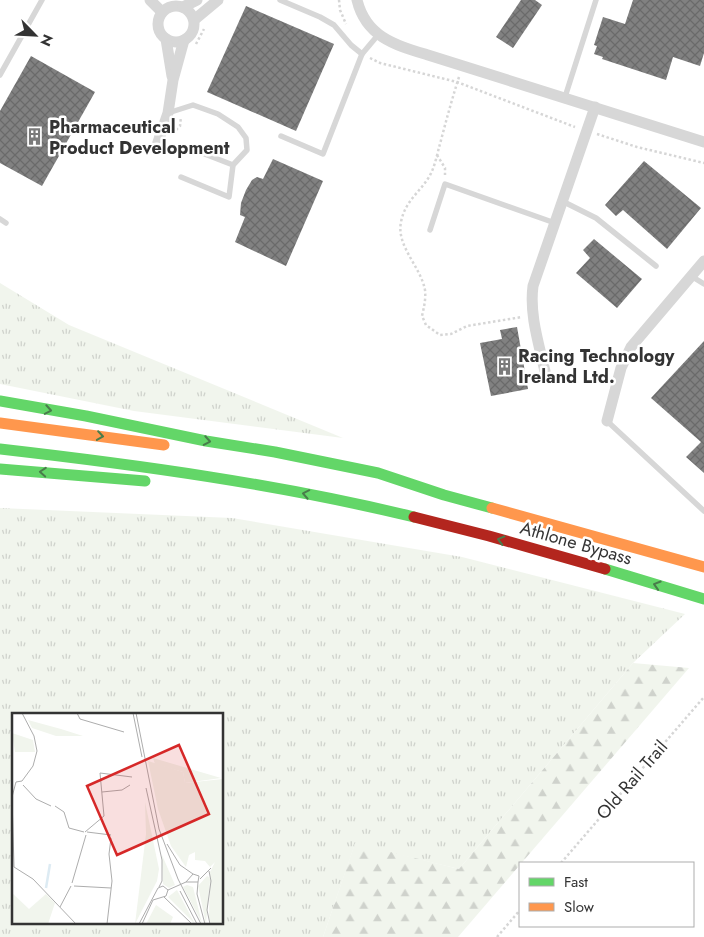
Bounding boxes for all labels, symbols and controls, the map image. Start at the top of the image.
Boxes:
north arrow [10,10,60,60]
text: N [35,31,58,49]
place label: Pharmaceutical Product Development [49,114,230,161]
building icon: Pharmaceutical Product Development [25,127,45,147]
place label: Racing Technology Ireland Ltd. [518,343,675,390]
building icon: Racing Technology Ireland Ltd. [494,356,514,376]
one-way arrow [44,404,52,414]
one-way arrow [96,430,105,440]
one-way arrow [203,435,212,446]
one-way arrow [39,466,47,477]
one-way arrow [301,489,310,500]
street label: Athlone Bypass [517,515,635,571]
one-way arrow [497,535,506,546]
one-way arrow [654,580,662,590]
inset map [12,713,224,924]
street label: Old Rail Trail [590,735,674,825]
legend [519,862,694,927]
text: Fast [564,871,588,893]
text: Slow [564,896,595,918]

